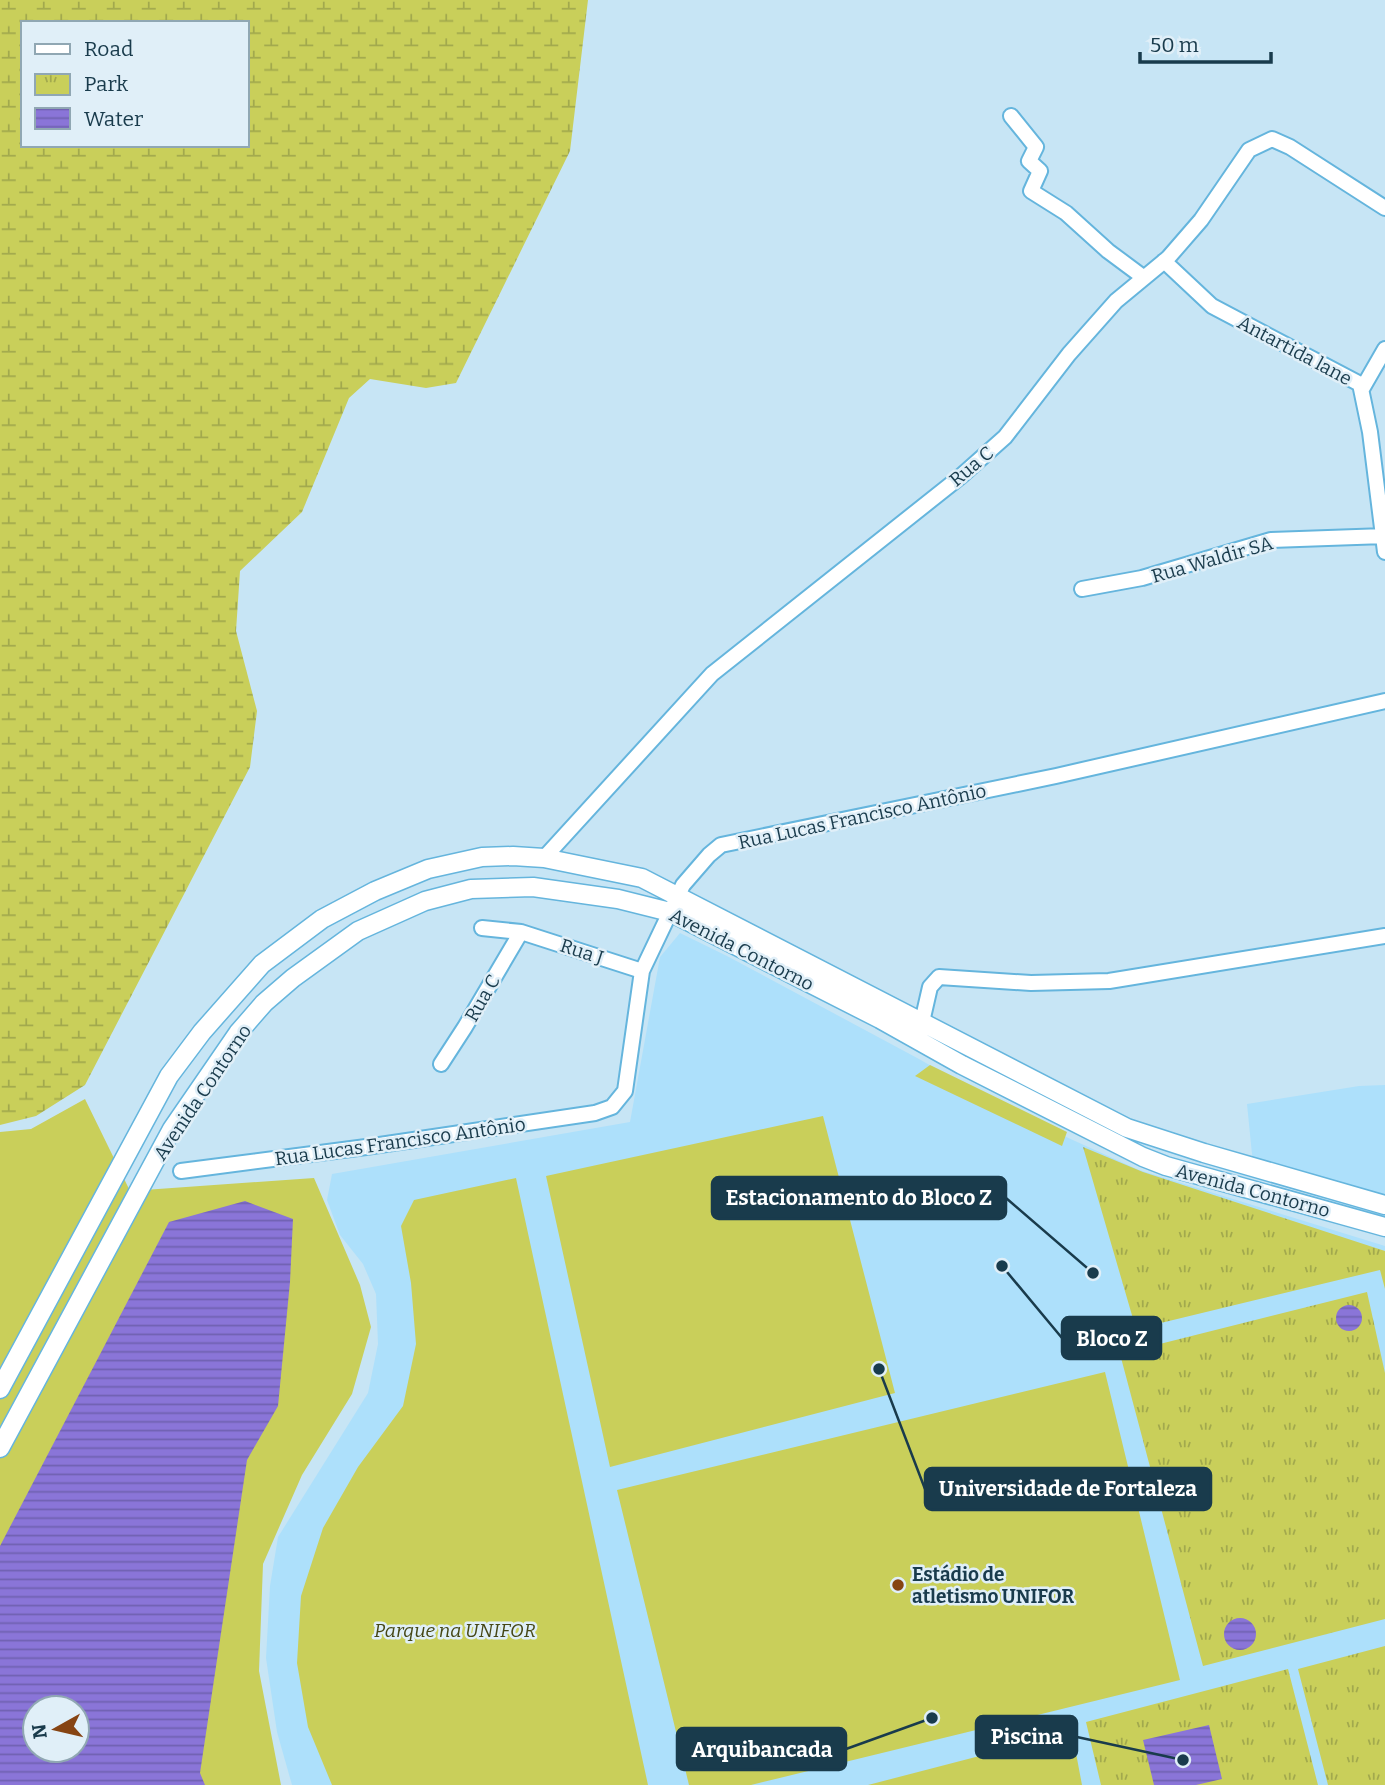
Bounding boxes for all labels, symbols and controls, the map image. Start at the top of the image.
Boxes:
legend [21,21,248,147]
scale bar [1140,21,1271,65]
text: 50 m [1150,32,1199,58]
text: Road [84,36,133,62]
text: Park [84,71,128,97]
text: Water [84,106,143,132]
street label: Antartida lane [1234,311,1356,390]
street label: Rua C [945,441,998,491]
street label: Rua Waldir SA [1149,531,1276,588]
street label: Rua Lucas Francisco Antônio [736,779,988,854]
street label: Avenida Contorno [666,903,818,996]
street label: Rua J [557,934,607,969]
street label: Rua C [460,971,505,1026]
street label: Avenida Contorno [148,1020,256,1165]
street label: Rua Lucas Francisco Antônio [273,1112,527,1170]
street label: Avenida Contorno [1173,1159,1333,1222]
callout: Estacionamento do Bloco Z [712,1177,1006,1219]
text: Estacionamento do Bloco Z [726,1185,992,1211]
callout: Bloco Z [1062,1317,1161,1359]
text: Bloco Z [1076,1326,1148,1352]
callout: Universidade de Fortaleza [925,1468,1211,1510]
text: Universidade de Fortaleza [939,1476,1197,1502]
place label: Estádio de atletismo UNIFOR [912,1563,1075,1608]
marker: Estádio de atletismo UNIFOR [890,1577,906,1593]
park label: Parque na UNIFOR [374,1619,536,1642]
north arrow [21,1694,91,1764]
callout: Piscina [976,1716,1077,1758]
text: N [27,1722,52,1740]
text: Piscina [991,1724,1063,1750]
callout: Arquibancada [677,1728,846,1770]
text: Arquibancada [692,1737,833,1763]

